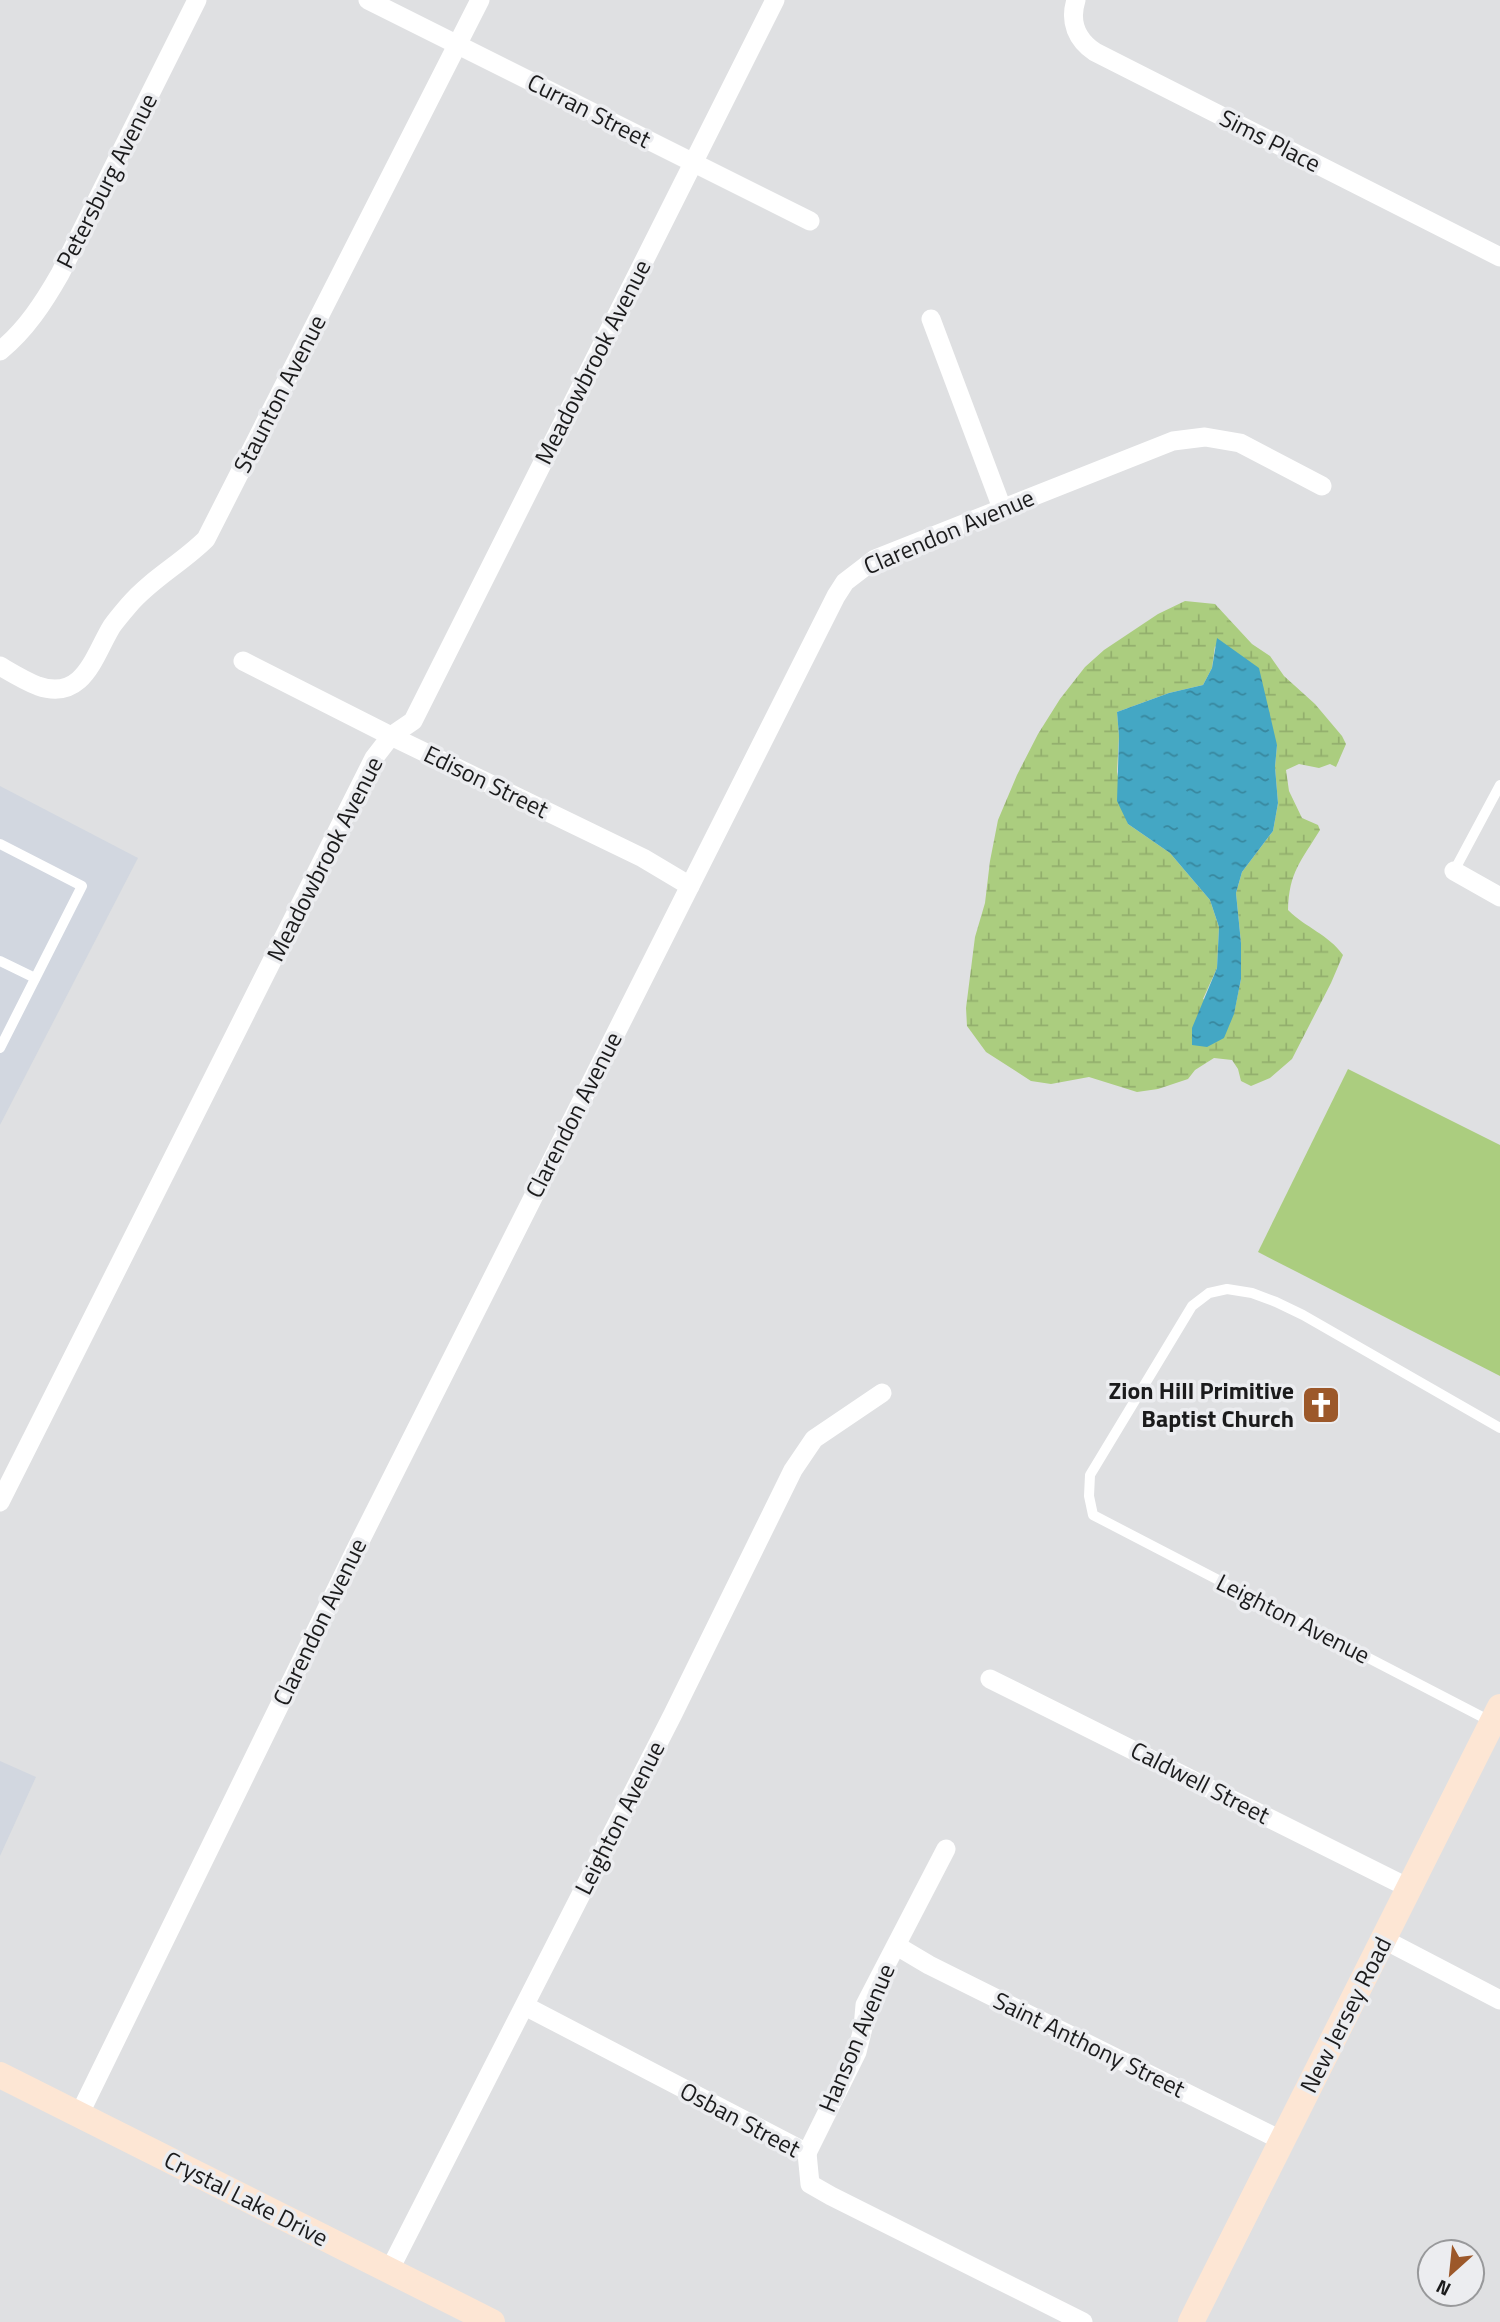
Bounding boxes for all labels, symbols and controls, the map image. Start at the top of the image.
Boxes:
street label: Curran Street [521,64,658,157]
street label: Petersburg Avenue [46,87,166,274]
street label: Sims Place [1214,99,1327,181]
street label: Meadowbrook Avenue [525,253,659,470]
street label: Staunton Avenue [224,308,334,479]
street label: Clarendon Avenue [858,479,1040,583]
street label: Edison Street [418,735,555,827]
street label: Meadowbrook Avenue [257,750,391,967]
street label: Clarendon Avenue [516,1025,631,1204]
place label: Zion Hill Primitive Baptist Church [1109,1372,1294,1436]
church icon: Zion Hill Primitive Baptist Church [1300,1384,1342,1426]
street label: Clarendon Avenue [263,1532,375,1711]
street label: Leighton Avenue [1210,1564,1377,1672]
street label: Caldwell Street [1125,1732,1277,1833]
street label: Leighton Avenue [565,1734,673,1901]
street label: New Jersey Road [1290,1930,1400,2099]
street label: Hanson Avenue [809,1958,904,2117]
street label: Saint Anthony Street [987,1982,1192,2106]
street label: Osban Street [674,2072,808,2166]
street label: Crystal Lake Drive [158,2141,335,2255]
north arrow [1416,2238,1486,2308]
text: N [1431,2273,1456,2305]

